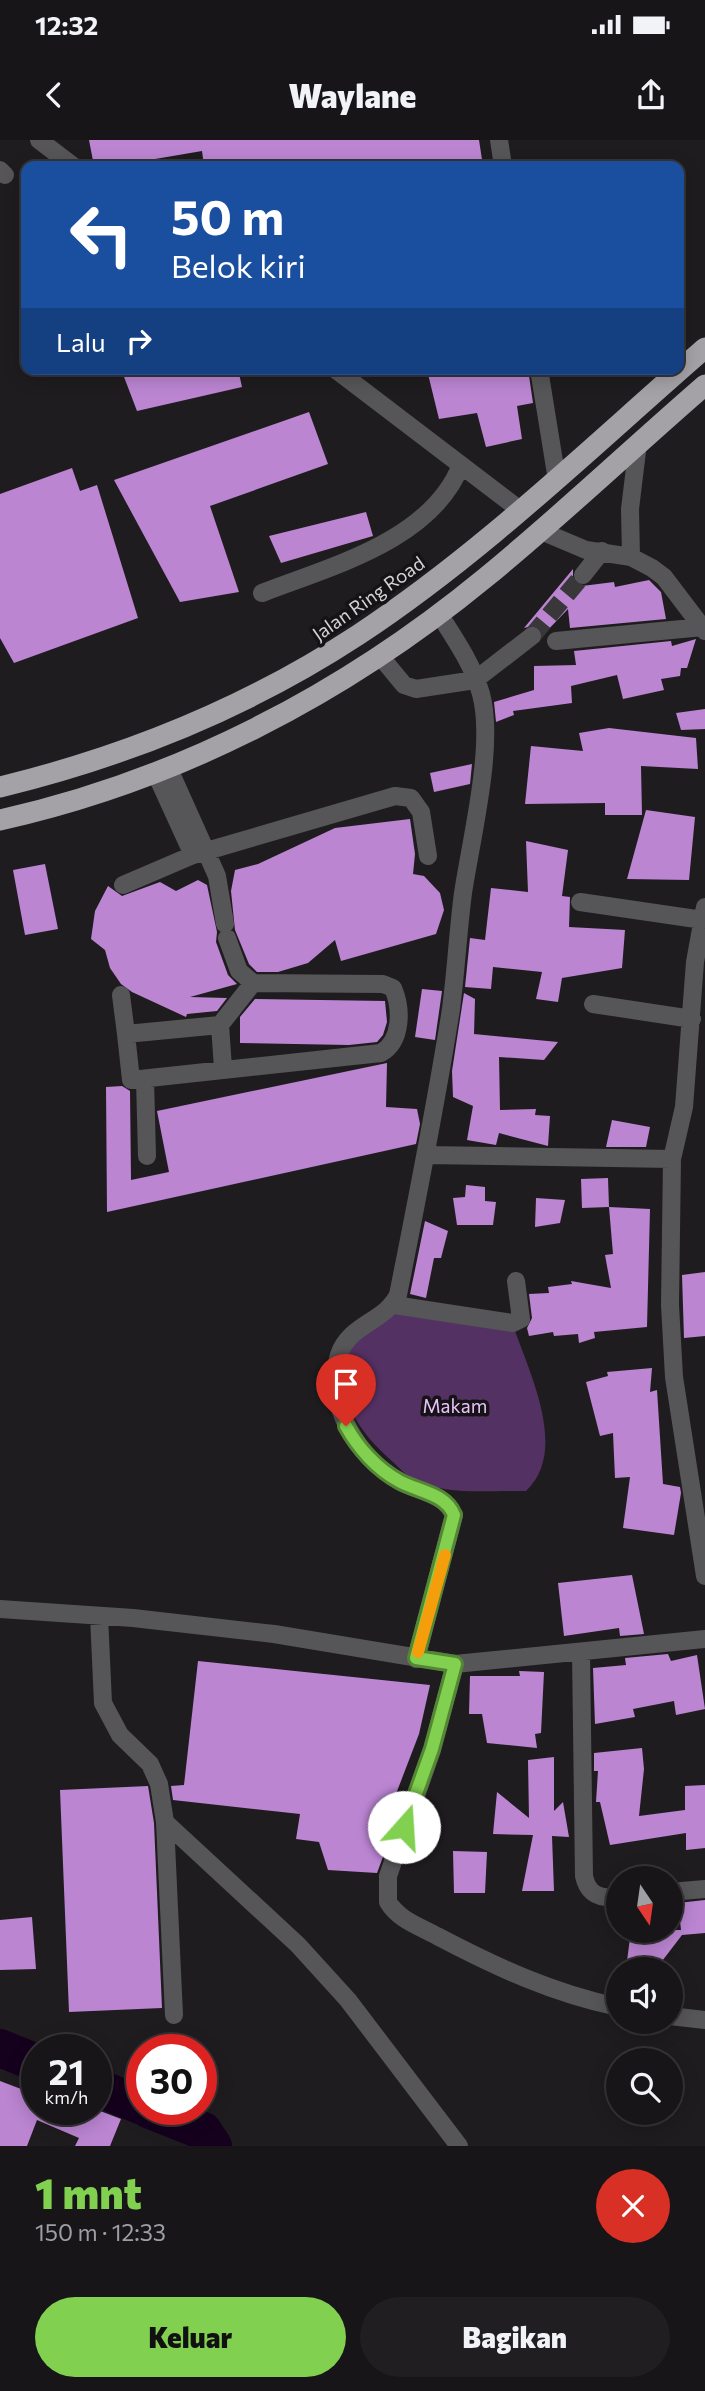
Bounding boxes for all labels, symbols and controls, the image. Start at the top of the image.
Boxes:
text: 12:32 [35,9,98,40]
text: Waylane [289,75,416,115]
icon: back [35,76,73,114]
icon: share [632,76,670,114]
text: 50 m [171,185,284,245]
icon: left [56,189,147,280]
text: Belok kiri [171,245,306,285]
icon: right [120,322,158,360]
text: Lalu [56,326,106,357]
street label: Jalan Ring Road [308,551,428,645]
pin [316,1354,376,1426]
icon: arrive [327,1365,365,1403]
park label: Makam [423,1394,487,1417]
position arrow [367,1790,441,1864]
north arrow [606,1866,682,1942]
map controls [606,1866,683,2125]
button: sound [606,1957,683,2034]
speed limit sign: 30 [126,2034,217,2125]
button: search [606,2048,683,2125]
text: 21 [49,2049,84,2092]
text: km/h [45,2086,88,2108]
text: 1 mnt [35,2166,142,2218]
button: close [596,2169,670,2243]
text: 150 m · 12:33 [35,2218,166,2246]
button: Keluar [35,2297,346,2377]
button: Bagikan [360,2297,670,2377]

